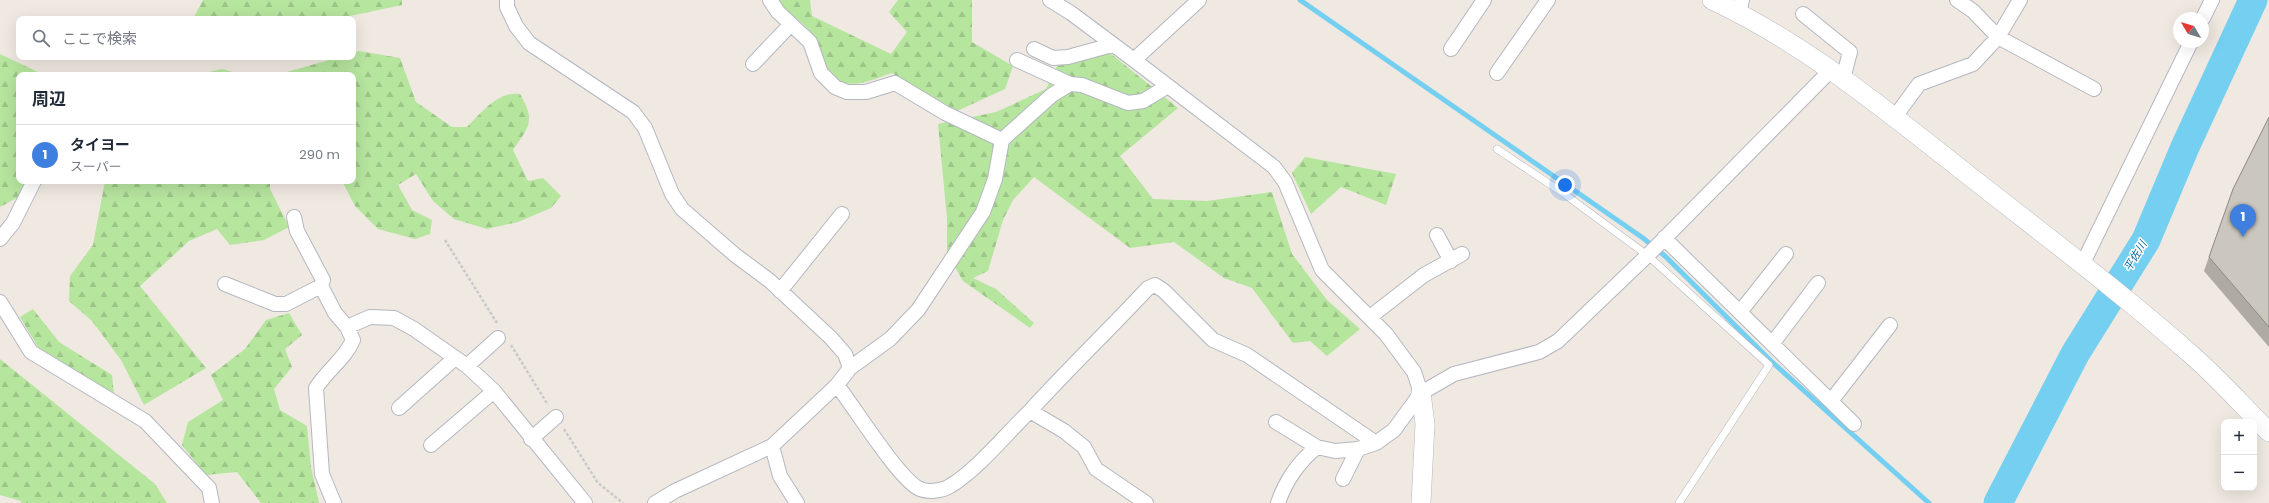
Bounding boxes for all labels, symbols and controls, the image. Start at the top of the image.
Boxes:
north arrow [2173,12,2209,48]
search box [16,16,356,60]
icon: search [30,27,52,49]
text: ここで検索 [62,28,137,49]
text: 周辺 [32,87,66,111]
text: タイヨー [70,134,130,155]
text: 1 [43,145,47,164]
text: 290 m [299,145,340,164]
text: スーパー [70,157,122,176]
your location [1555,175,1575,195]
pin: 1 [2230,204,2256,237]
water label: 平佐川 [2120,237,2151,274]
map controls [2221,419,2257,491]
button: + [2221,419,2257,455]
button: − [2221,455,2257,491]

